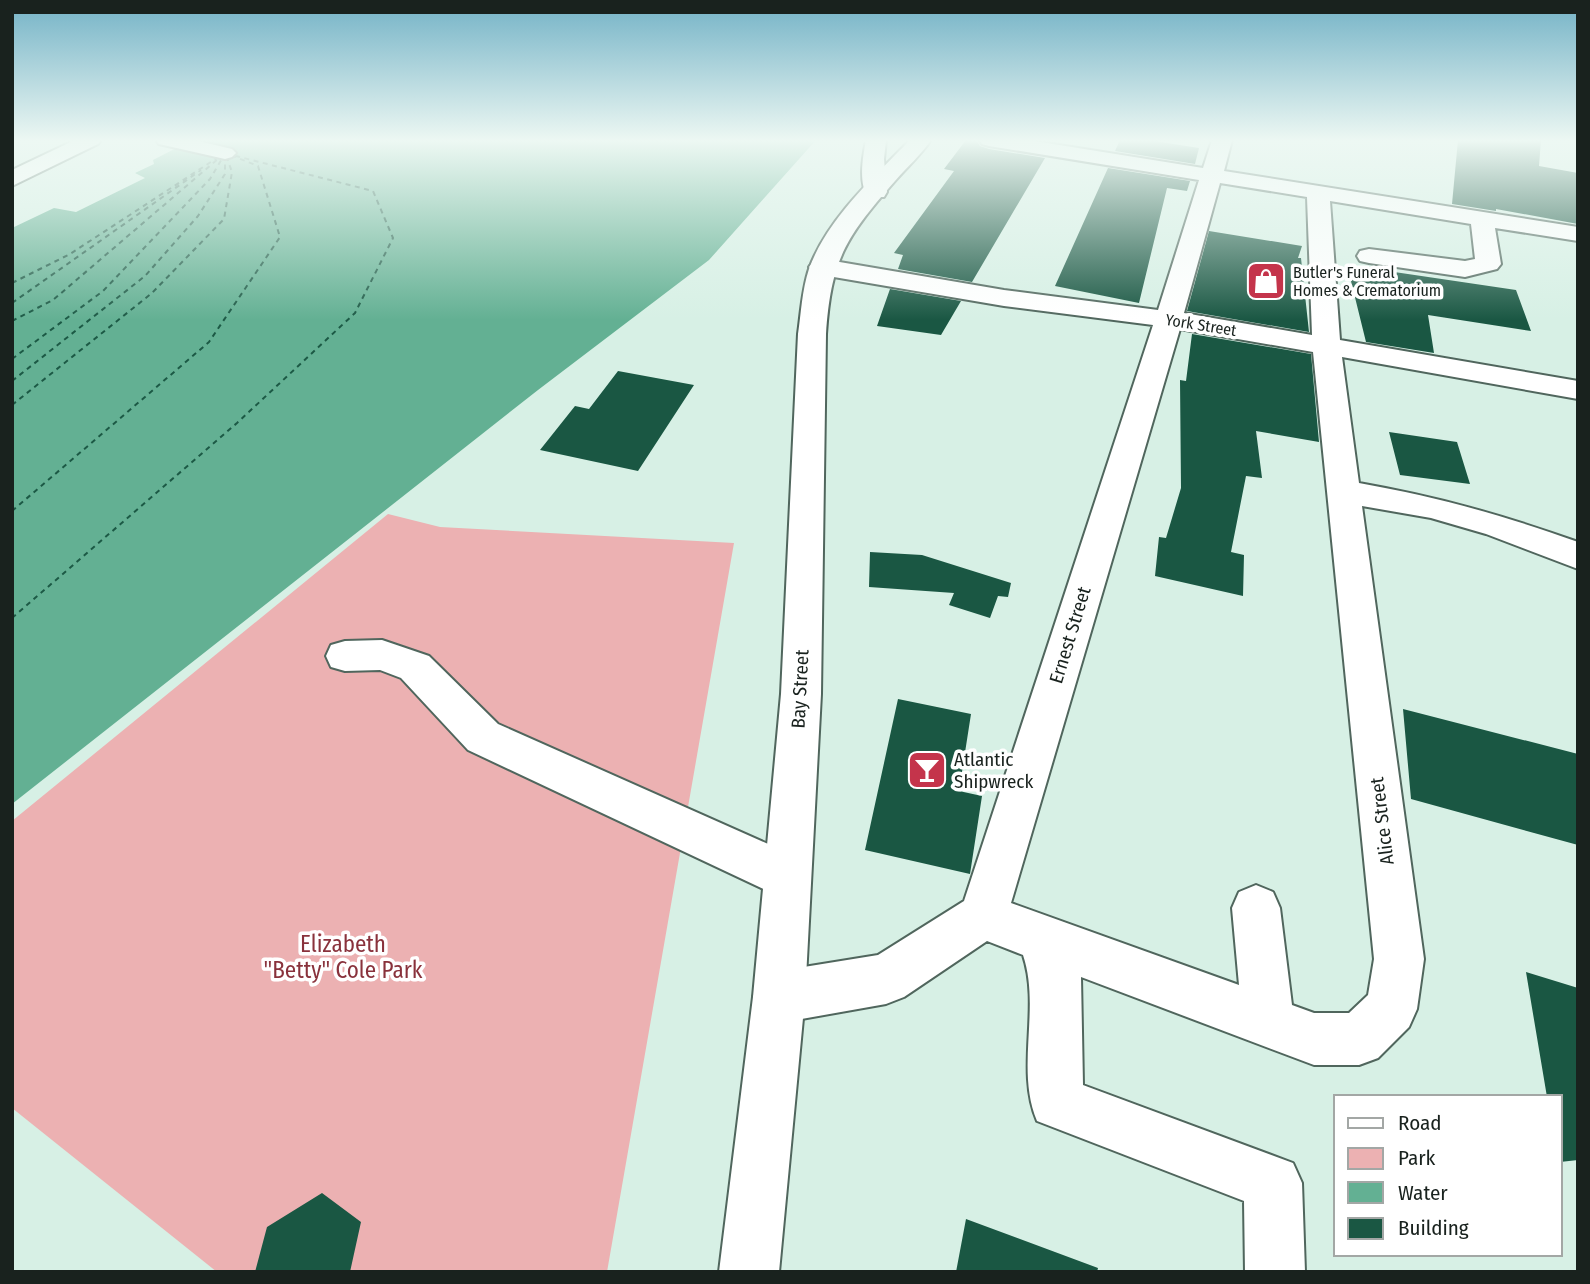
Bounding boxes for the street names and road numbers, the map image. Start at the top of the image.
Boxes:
street label: York Street [1164,310,1239,340]
street label: Ernest Street [1044,583,1096,686]
street label: Bay Street [786,648,814,729]
street label: Alice Street [1365,775,1399,866]

